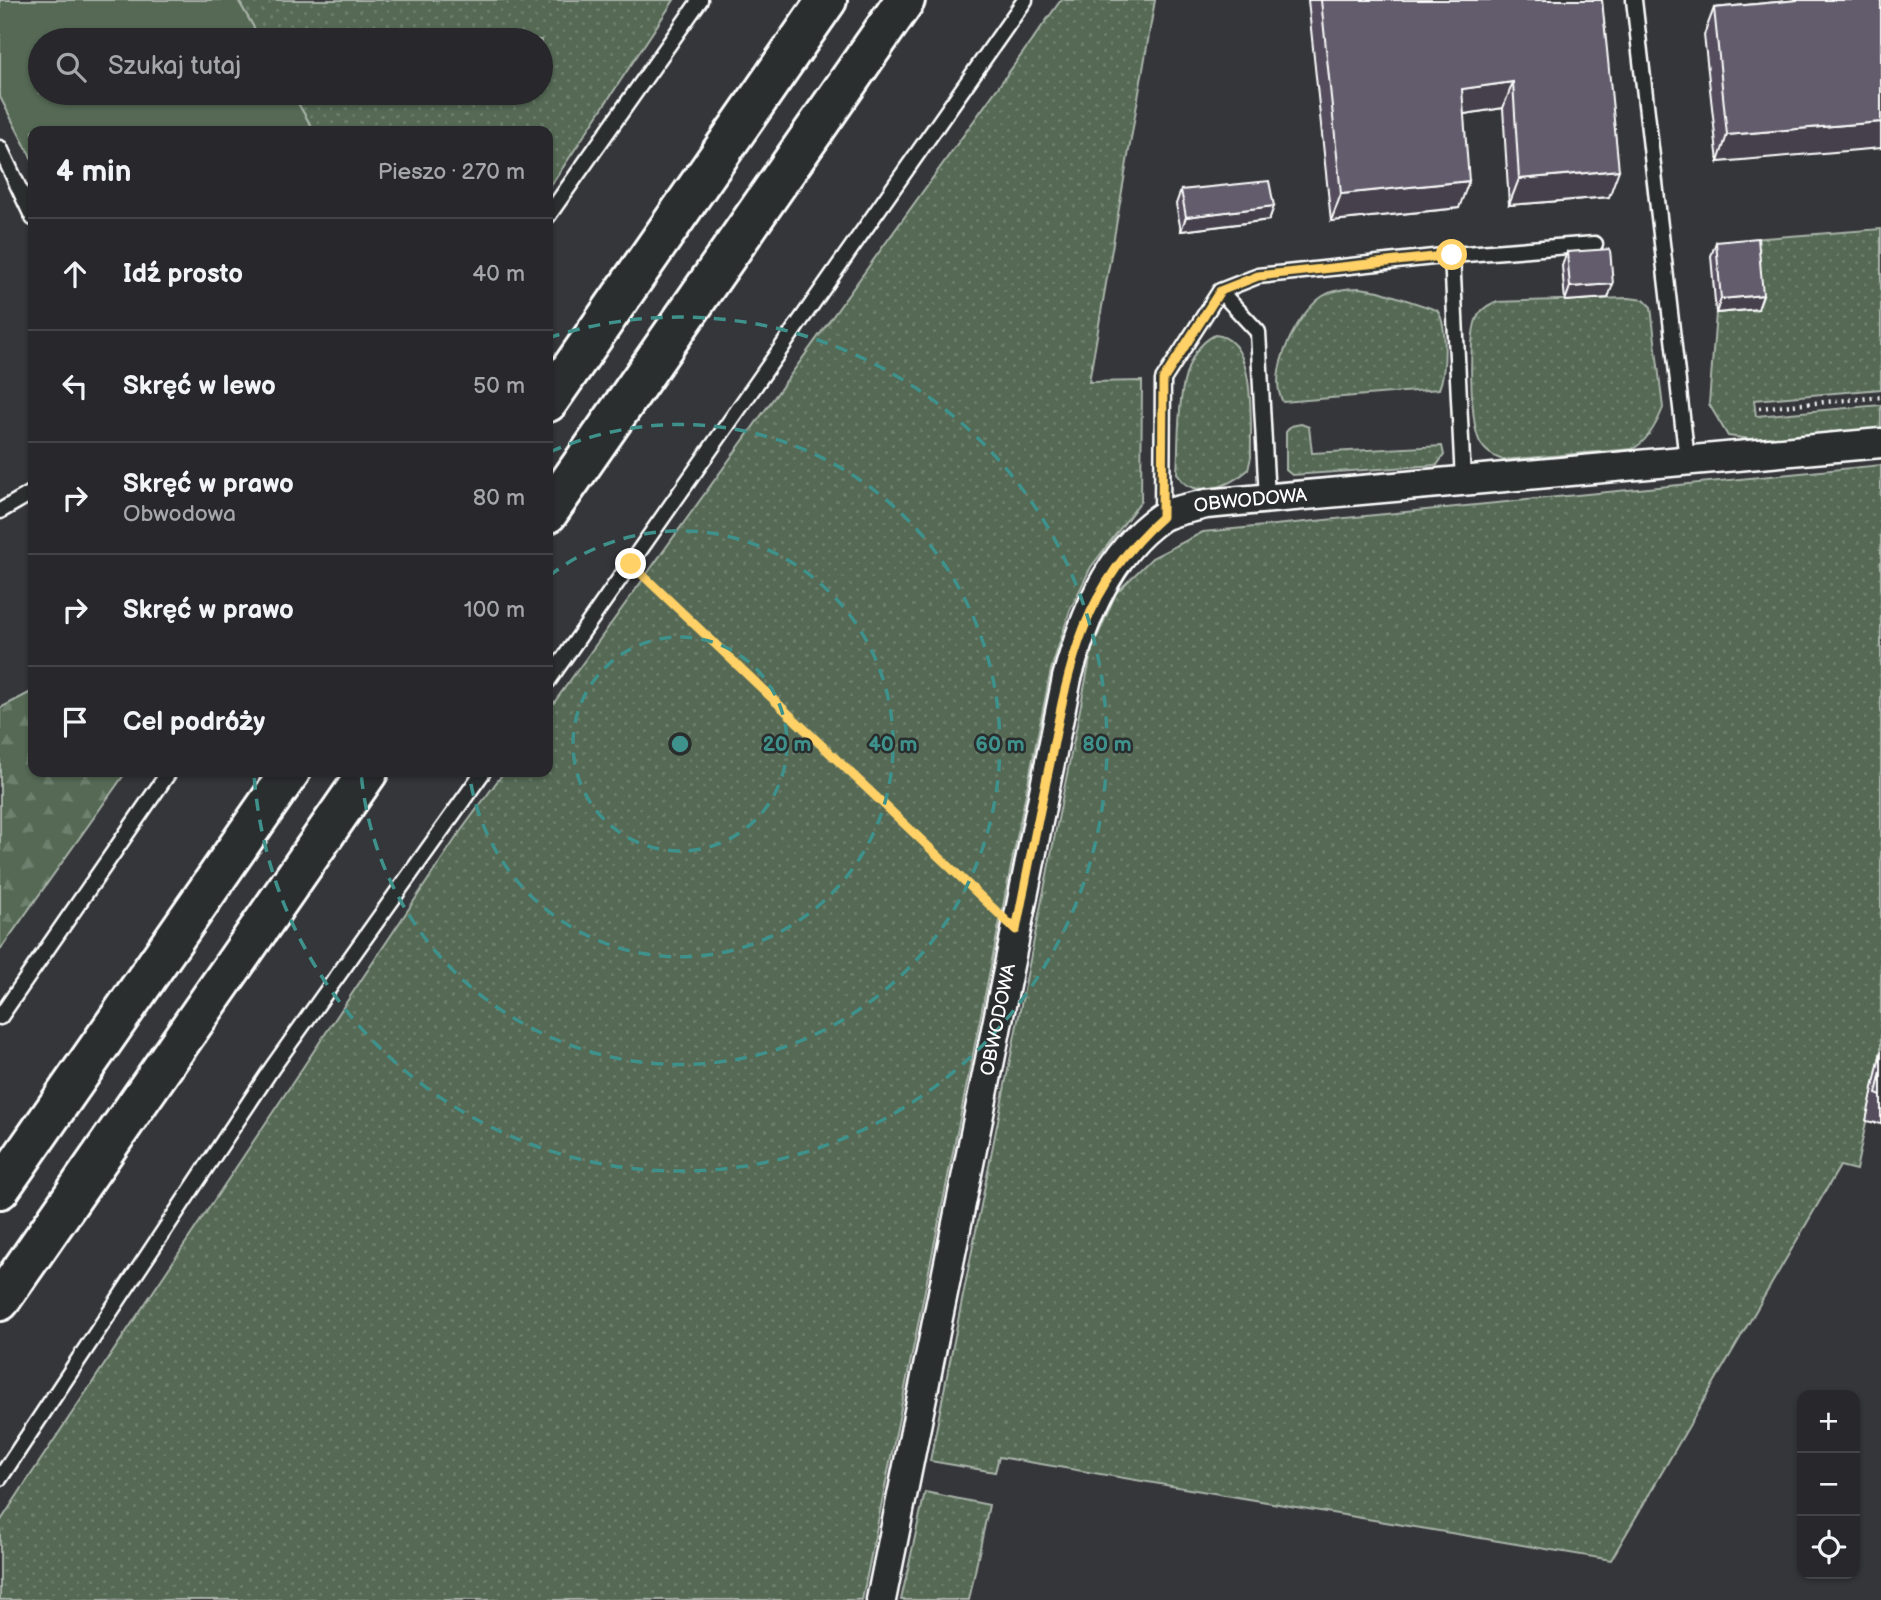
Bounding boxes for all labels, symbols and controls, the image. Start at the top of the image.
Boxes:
search box [28,28,553,105]
icon: search [52,48,90,86]
text: Szukaj tutaj [108,51,241,82]
text: 4 min [56,154,131,190]
text: Pieszo · 270 m [378,158,525,186]
route start [1436,239,1467,270]
icon: ahead [56,255,94,293]
text: Idź prosto [123,259,243,290]
text: 40 m [472,260,525,288]
icon: left [56,367,94,405]
text: Skręć w lewo [123,371,276,402]
text: 50 m [473,372,525,400]
text: Skręć w prawo [123,469,294,500]
icon: right [56,479,94,517]
street label: OBWODOWA [1191,483,1308,518]
text: 80 m [473,484,525,512]
text: Obwodowa [123,500,236,528]
route end [615,548,646,579]
icon: right [56,591,94,629]
text: Skręć w prawo [123,595,294,626]
text: 100 m [464,596,525,624]
icon: arrive [56,703,94,741]
text: Cel podróży [123,707,265,738]
centre of rings [668,732,692,756]
text: 20 m [763,732,811,757]
text: 40 m [868,732,918,757]
text: 60 m [975,732,1025,757]
text: 80 m [1082,732,1132,757]
street label: OBWODOWA [976,961,1021,1078]
map controls [1797,1390,1860,1579]
button: + [1797,1390,1860,1453]
button: − [1797,1453,1860,1516]
button: locate [1797,1516,1860,1579]

